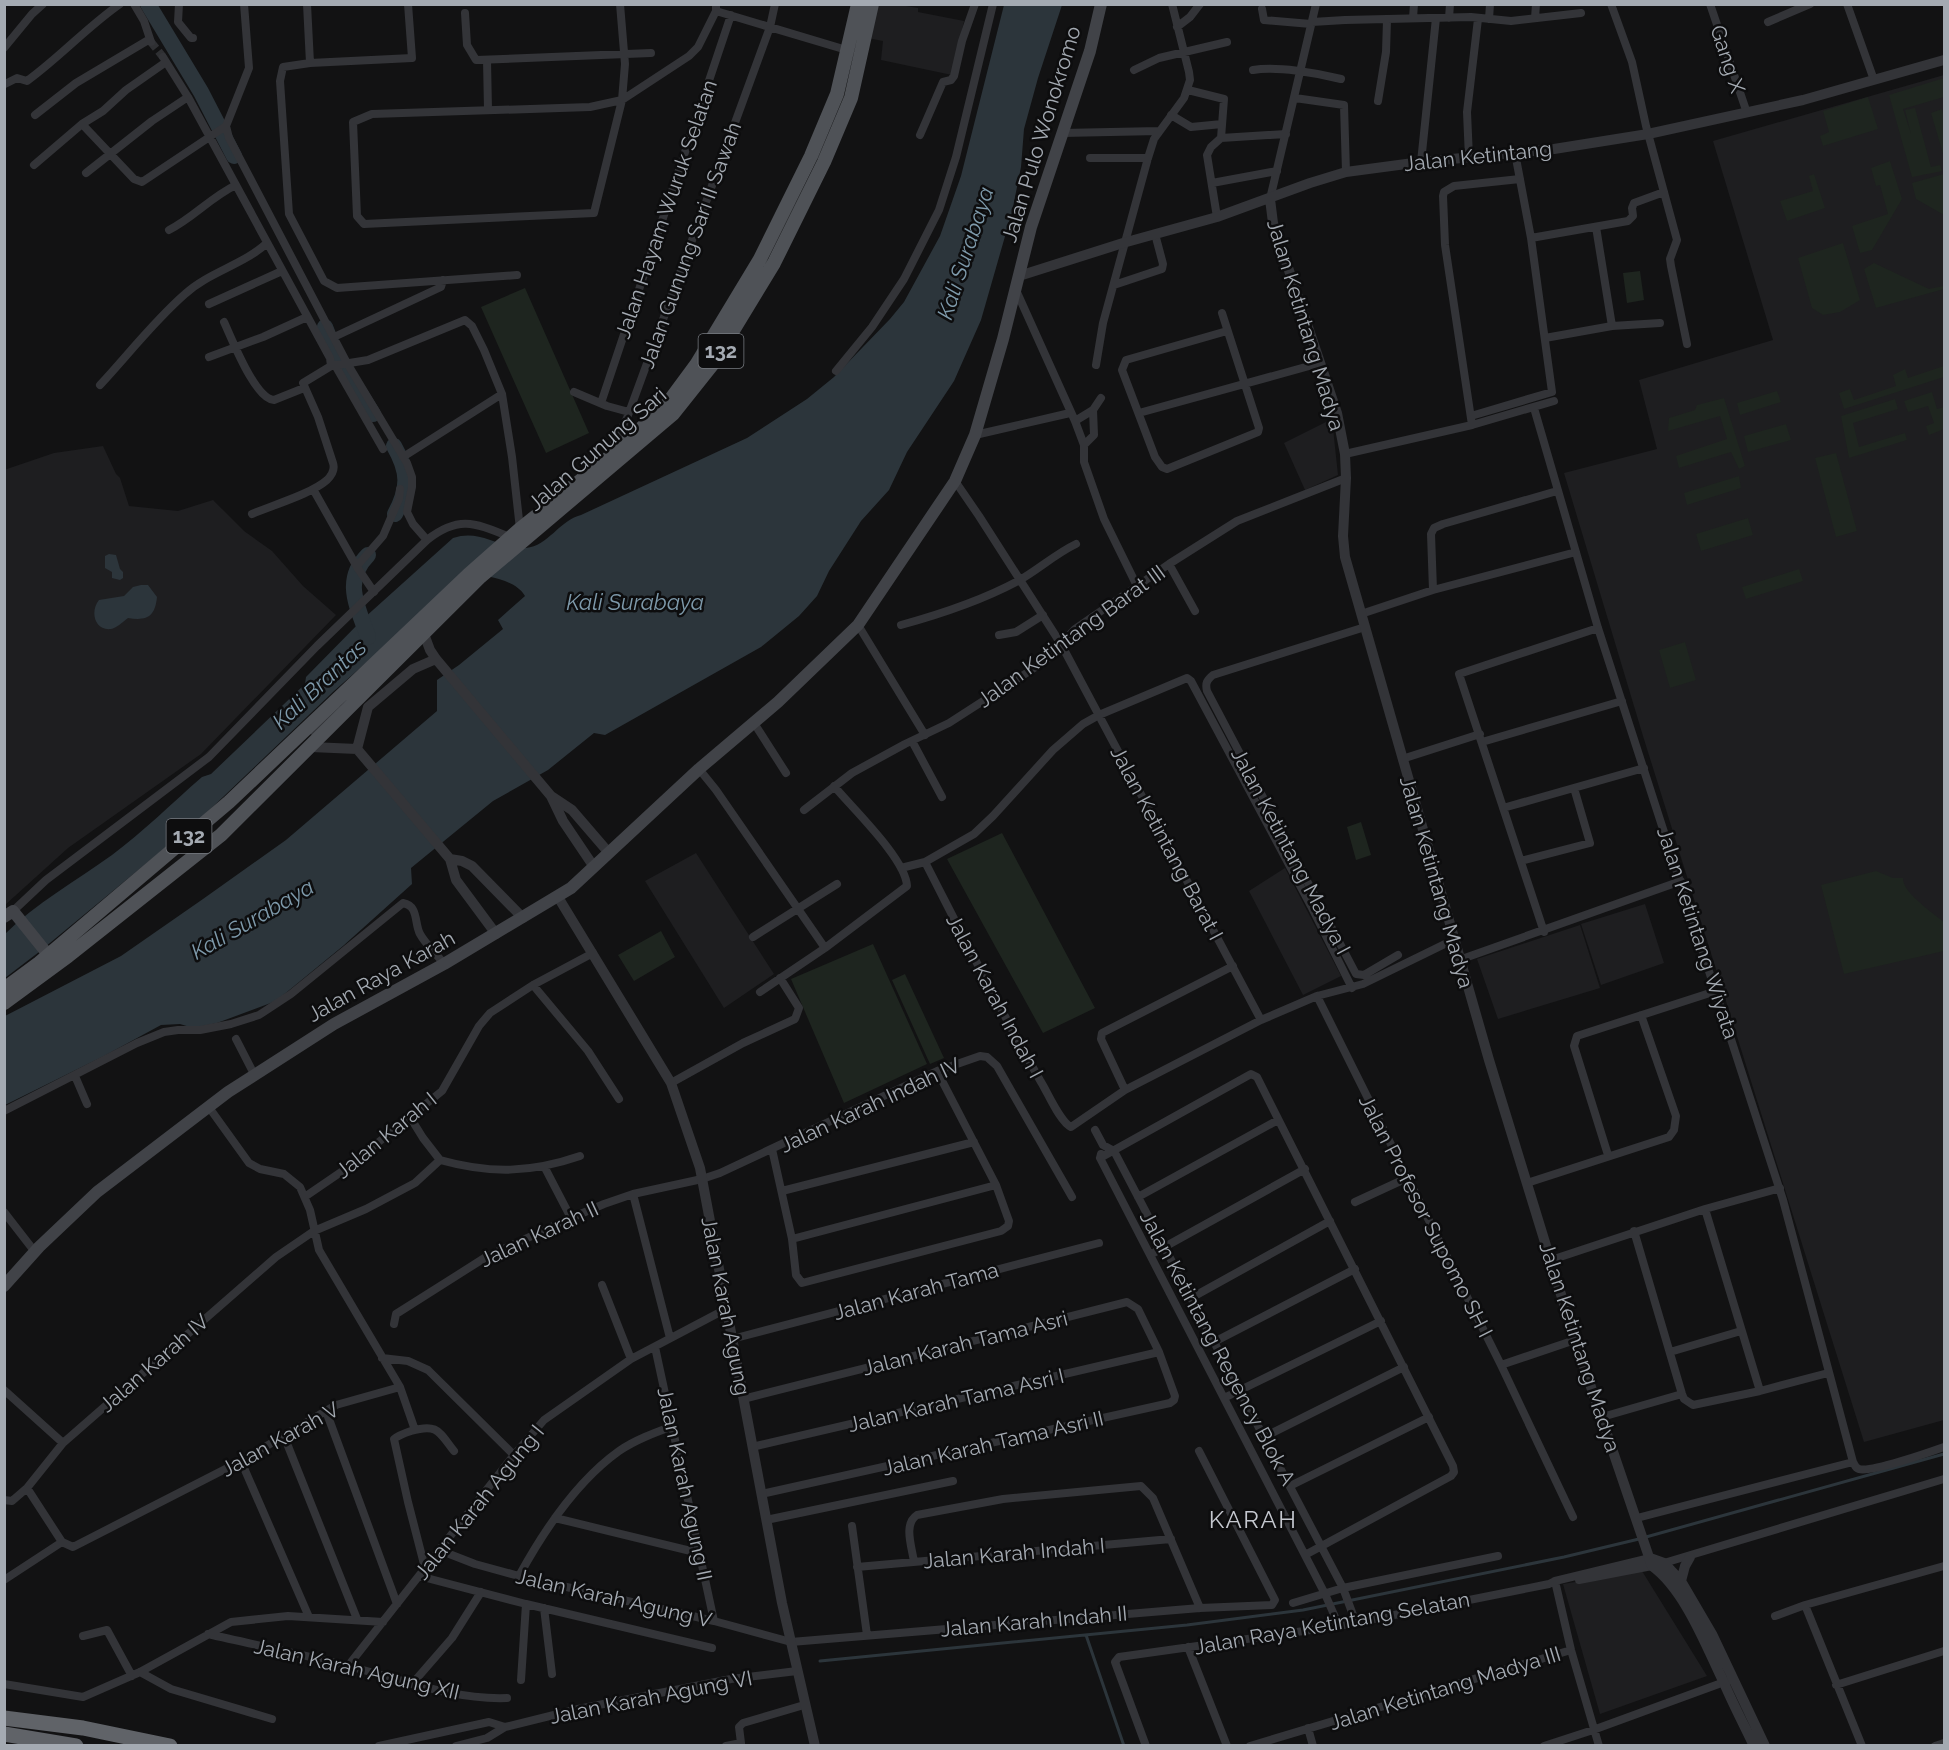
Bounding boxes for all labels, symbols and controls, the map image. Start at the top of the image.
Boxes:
street label: Gang X [1705,22,1751,97]
street label: Jalan Pulo Wonokromo [996,23,1086,245]
street label: Jalan Hayam Wuruk Selatan [610,76,722,342]
street label: Jalan Gunung Sari II Sawah [634,118,746,372]
street label: Jalan Ketintang [1403,136,1553,176]
water label: Kali Surabaya [931,184,999,322]
street label: Jalan Ketintang Madya [1262,216,1350,434]
road number: 132 [698,334,744,368]
street label: Jalan Gunung Sari [523,382,671,516]
street label: Jalan Ketintang Barat III [972,559,1170,713]
water label: Kali Surabaya [566,589,704,615]
water label: Kali Brantas [267,634,371,734]
street label: Jalan Ketintang Barat I [1105,742,1229,944]
street label: Jalan Ketintang Madya I [1226,744,1356,958]
street label: Jalan Ketintang Madya [1395,773,1479,991]
road number: 132 [166,819,212,853]
street label: Jalan Ketintang Wiyata [1652,824,1744,1042]
water label: Kali Surabaya [186,873,318,965]
street label: Jalan Karah Indah I [941,910,1049,1082]
street label: Jalan Raya Karah [303,925,459,1027]
street label: Jalan Karah Indah IV [776,1052,964,1158]
street label: Jalan Karah I [330,1087,442,1183]
street label: Jalan Profesor Supomo SH I [1354,1090,1498,1342]
street label: Jalan Karah II [476,1196,602,1272]
street label: Jalan Ketintang Regency Blok A [1135,1207,1301,1489]
street label: Jalan Karah Agung [696,1215,756,1397]
street label: Jalan Ketintang Madya [1534,1239,1626,1455]
street label: Jalan Karah Tama [831,1257,1001,1325]
street label: Jalan Karah Tama Asri [860,1305,1070,1381]
street label: Jalan Karah IV [94,1309,214,1417]
street label: Jalan Karah Tama Asri I [845,1363,1067,1437]
street label: Jalan Karah Agung II [652,1385,718,1583]
street label: Jalan Karah V [217,1396,343,1482]
street label: Jalan Karah Tama Asri II [880,1405,1106,1481]
street label: Jalan Karah Agung I [409,1420,549,1584]
district label: KARAH [1209,1505,1297,1534]
street label: Jalan Karah Indah I [922,1533,1106,1573]
street label: Jalan Karah Agung V [514,1563,714,1633]
street label: Jalan Raya Ketintang Selatan [1192,1586,1472,1660]
street label: Jalan Karah Indah II [940,1600,1128,1642]
street label: Jalan Karah Agung XII [252,1633,462,1705]
street label: Jalan Ketintang Madya III [1326,1641,1564,1735]
street label: Jalan Karah Agung VI [548,1665,754,1729]

